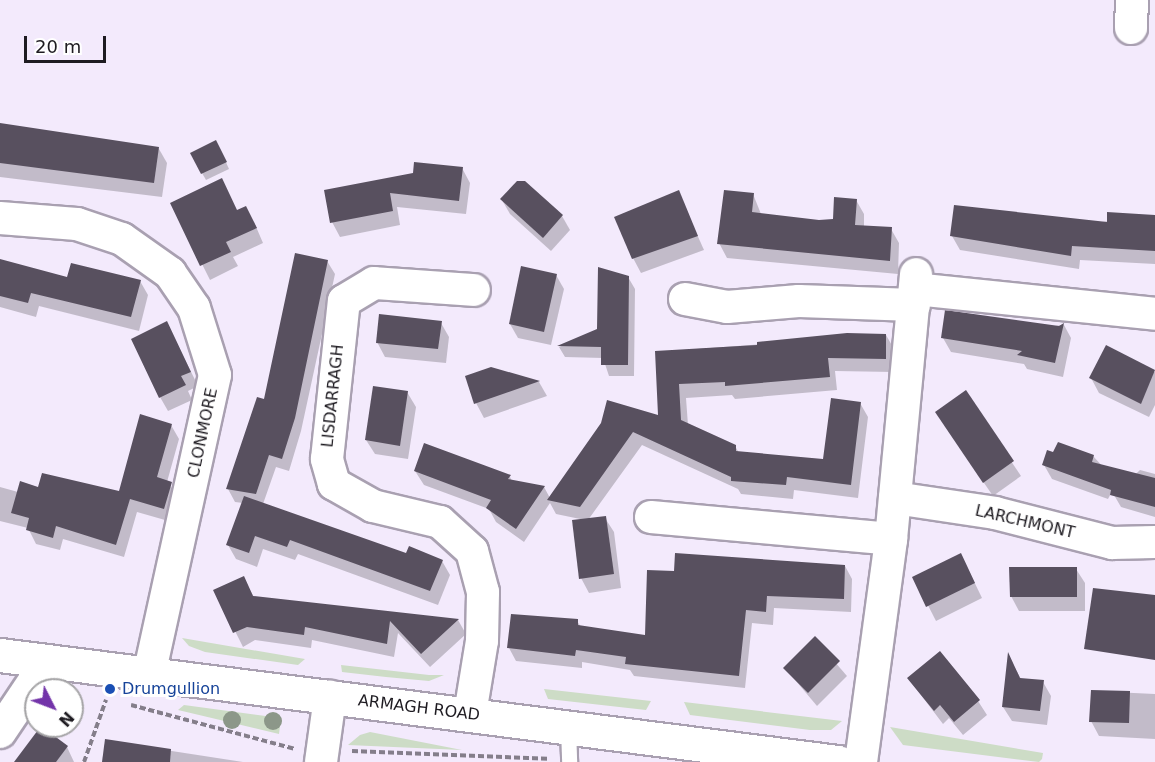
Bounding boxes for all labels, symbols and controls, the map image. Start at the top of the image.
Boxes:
scale bar [27,24,110,62]
text: 20 m [35,36,81,57]
street label: LISDARRAGH [318,344,348,448]
street label: CLONMORE [184,386,222,480]
street label: LARCHMONT [973,501,1077,543]
north arrow [24,678,84,738]
place label: Drumgullion [122,679,220,699]
marker: Drumgullion [103,682,117,696]
street label: ARMAGH ROAD [357,691,481,725]
text: N [55,708,78,730]

